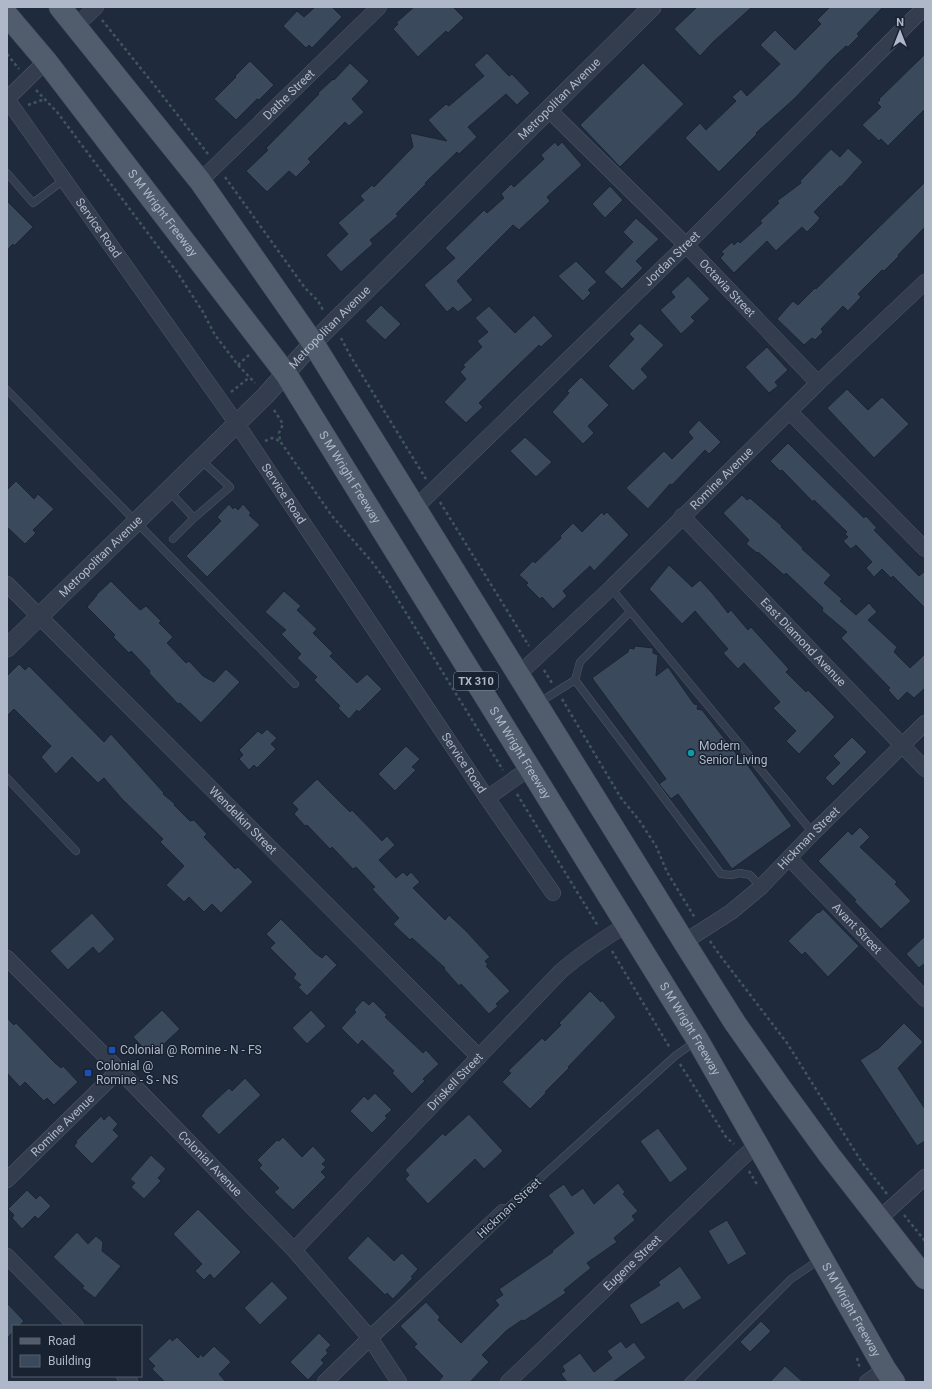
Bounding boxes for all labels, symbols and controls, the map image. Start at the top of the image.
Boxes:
north arrow [880,12,920,52]
text: N [896,16,904,29]
street label: Metropolitan Avenue [515,55,603,143]
street label: Dathe Street [260,66,318,123]
street label: S M Wright Freeway [125,167,201,260]
street label: Service Road [72,196,124,260]
street label: Jordan Street [641,228,703,289]
street label: Octavia Street [696,256,758,320]
street label: Metropolitan Avenue [286,283,373,372]
street label: S M Wright Freeway [316,428,384,526]
street label: Romine Avenue [687,444,756,513]
street label: Service Road [258,461,309,527]
street label: Metropolitan Avenue [56,513,145,600]
street label: East Diamond Avenue [758,595,849,689]
road number: TX 310 [454,672,498,690]
street label: S M Wright Freeway [486,704,554,802]
street label: Service Road [438,730,489,796]
place label: Modern Senior Living [699,739,767,767]
marker: Modern Senior Living [686,748,696,758]
street label: Wendelkin Street [206,784,280,857]
street label: Hickman Street [775,804,842,872]
street label: Avant Street [829,900,885,957]
street label: S M Wright Freeway [657,980,723,1078]
place label: Colonial @ Romine - N - FS [120,1043,262,1057]
marker: Colonial @ Romine - N - FS [107,1045,117,1055]
street label: Driskell Street [424,1050,486,1113]
place label: Colonial @ Romine - S - NS [96,1059,178,1087]
marker: Colonial @ Romine - S - NS [83,1068,93,1078]
street label: Romine Avenue [28,1091,97,1159]
street label: Colonial Avenue [175,1128,245,1199]
street label: Hickman Street [474,1175,544,1241]
street label: Eugene Street [601,1232,664,1294]
street label: S M Wright Freeway [819,1260,884,1359]
legend [12,1325,142,1377]
text: Road [48,1334,76,1348]
text: Building [48,1354,91,1368]

